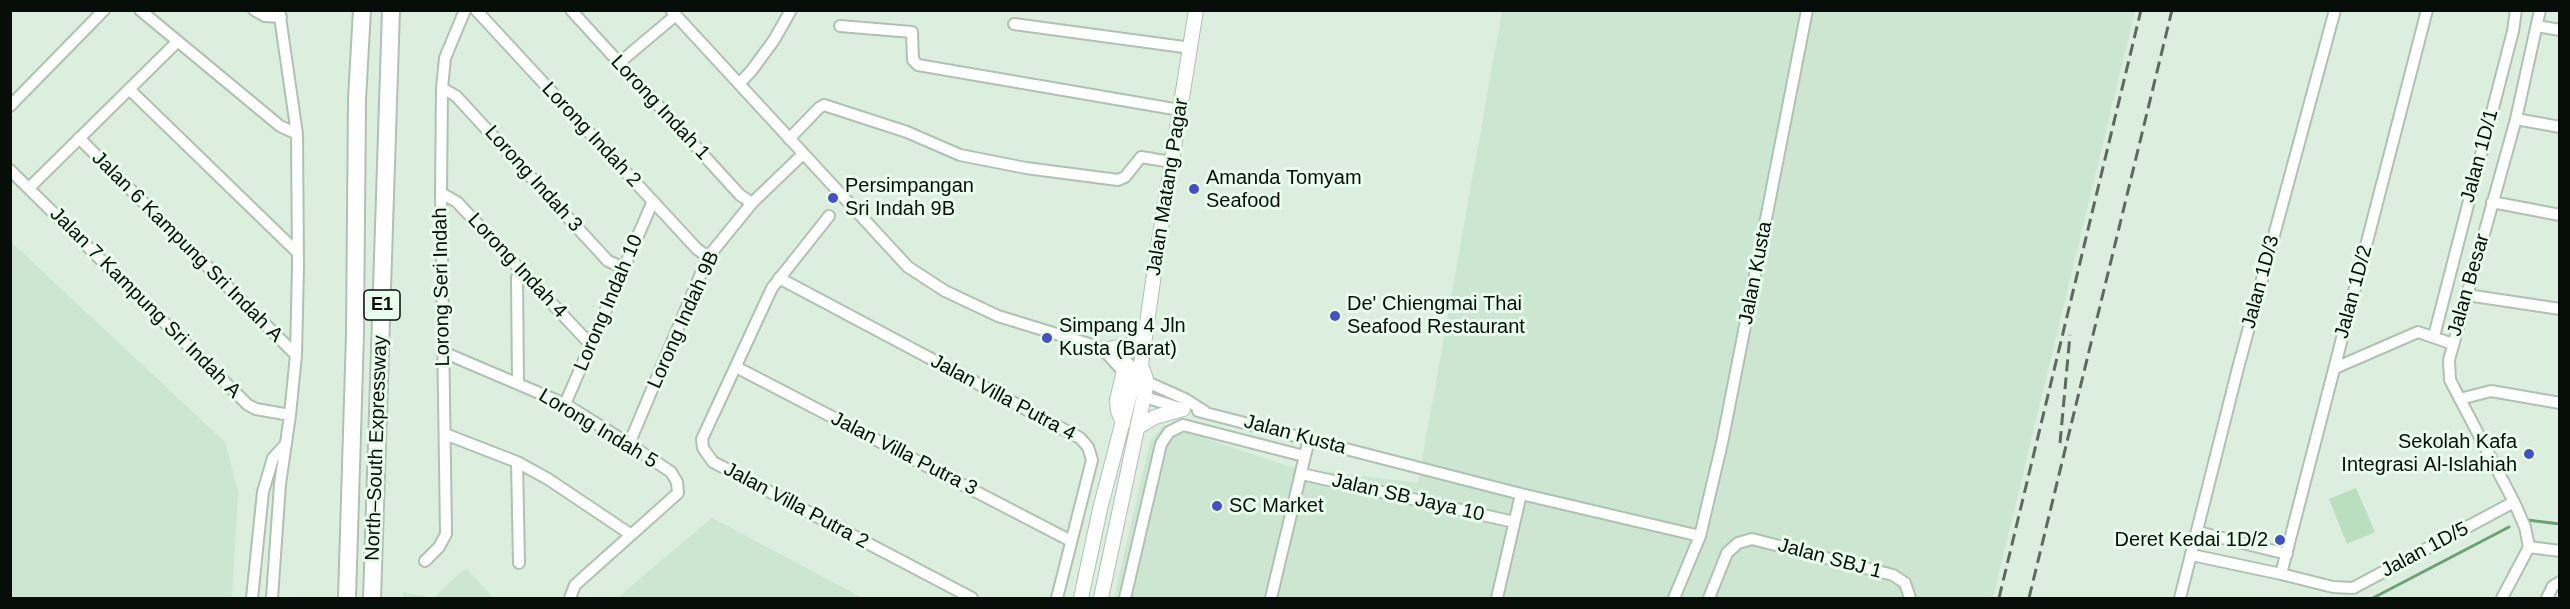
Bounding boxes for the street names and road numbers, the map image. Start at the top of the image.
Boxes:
street label: Lorong Indah 1 [605,51,715,165]
street label: Lorong Indah 2 [536,78,646,192]
street label: Jalan Matang Pagar [1142,97,1194,277]
street label: Jalan 1D/1 [2456,107,2504,205]
street label: Lorong Indah 3 [479,121,587,237]
street label: Jalan 6 Kampung Sri Indah A [87,147,287,347]
street label: Jalan 7 Kampung Sri Indah A [45,203,245,403]
street label: Lorong Seri Indah [429,207,455,367]
street label: Lorong Indah 4 [462,209,572,323]
street label: Jalan Kusta [1734,219,1778,327]
street label: Lorong Indah 10 [569,231,649,375]
street label: Jalan Besar [2443,231,2495,339]
street label: Jalan 1D/3 [2237,233,2285,331]
street label: Jalan 1D/2 [2330,243,2378,341]
street label: Lorong Indah 9B [643,248,725,392]
road number: E1 [364,290,400,320]
street label: North–South Expressway [361,335,393,561]
street label: Jalan Villa Putra 4 [926,350,1080,446]
street label: Lorong Indah 5 [534,384,662,474]
street label: Jalan Villa Putra 3 [827,407,981,501]
street label: Jalan Kusta [1241,410,1349,460]
street label: Jalan Villa Putra 2 [719,458,873,554]
street label: Jalan SB Jaya 10 [1329,469,1487,527]
street label: Jalan 1D/5 [2377,517,2473,583]
street label: Jalan SBJ 1 [1775,534,1885,584]

